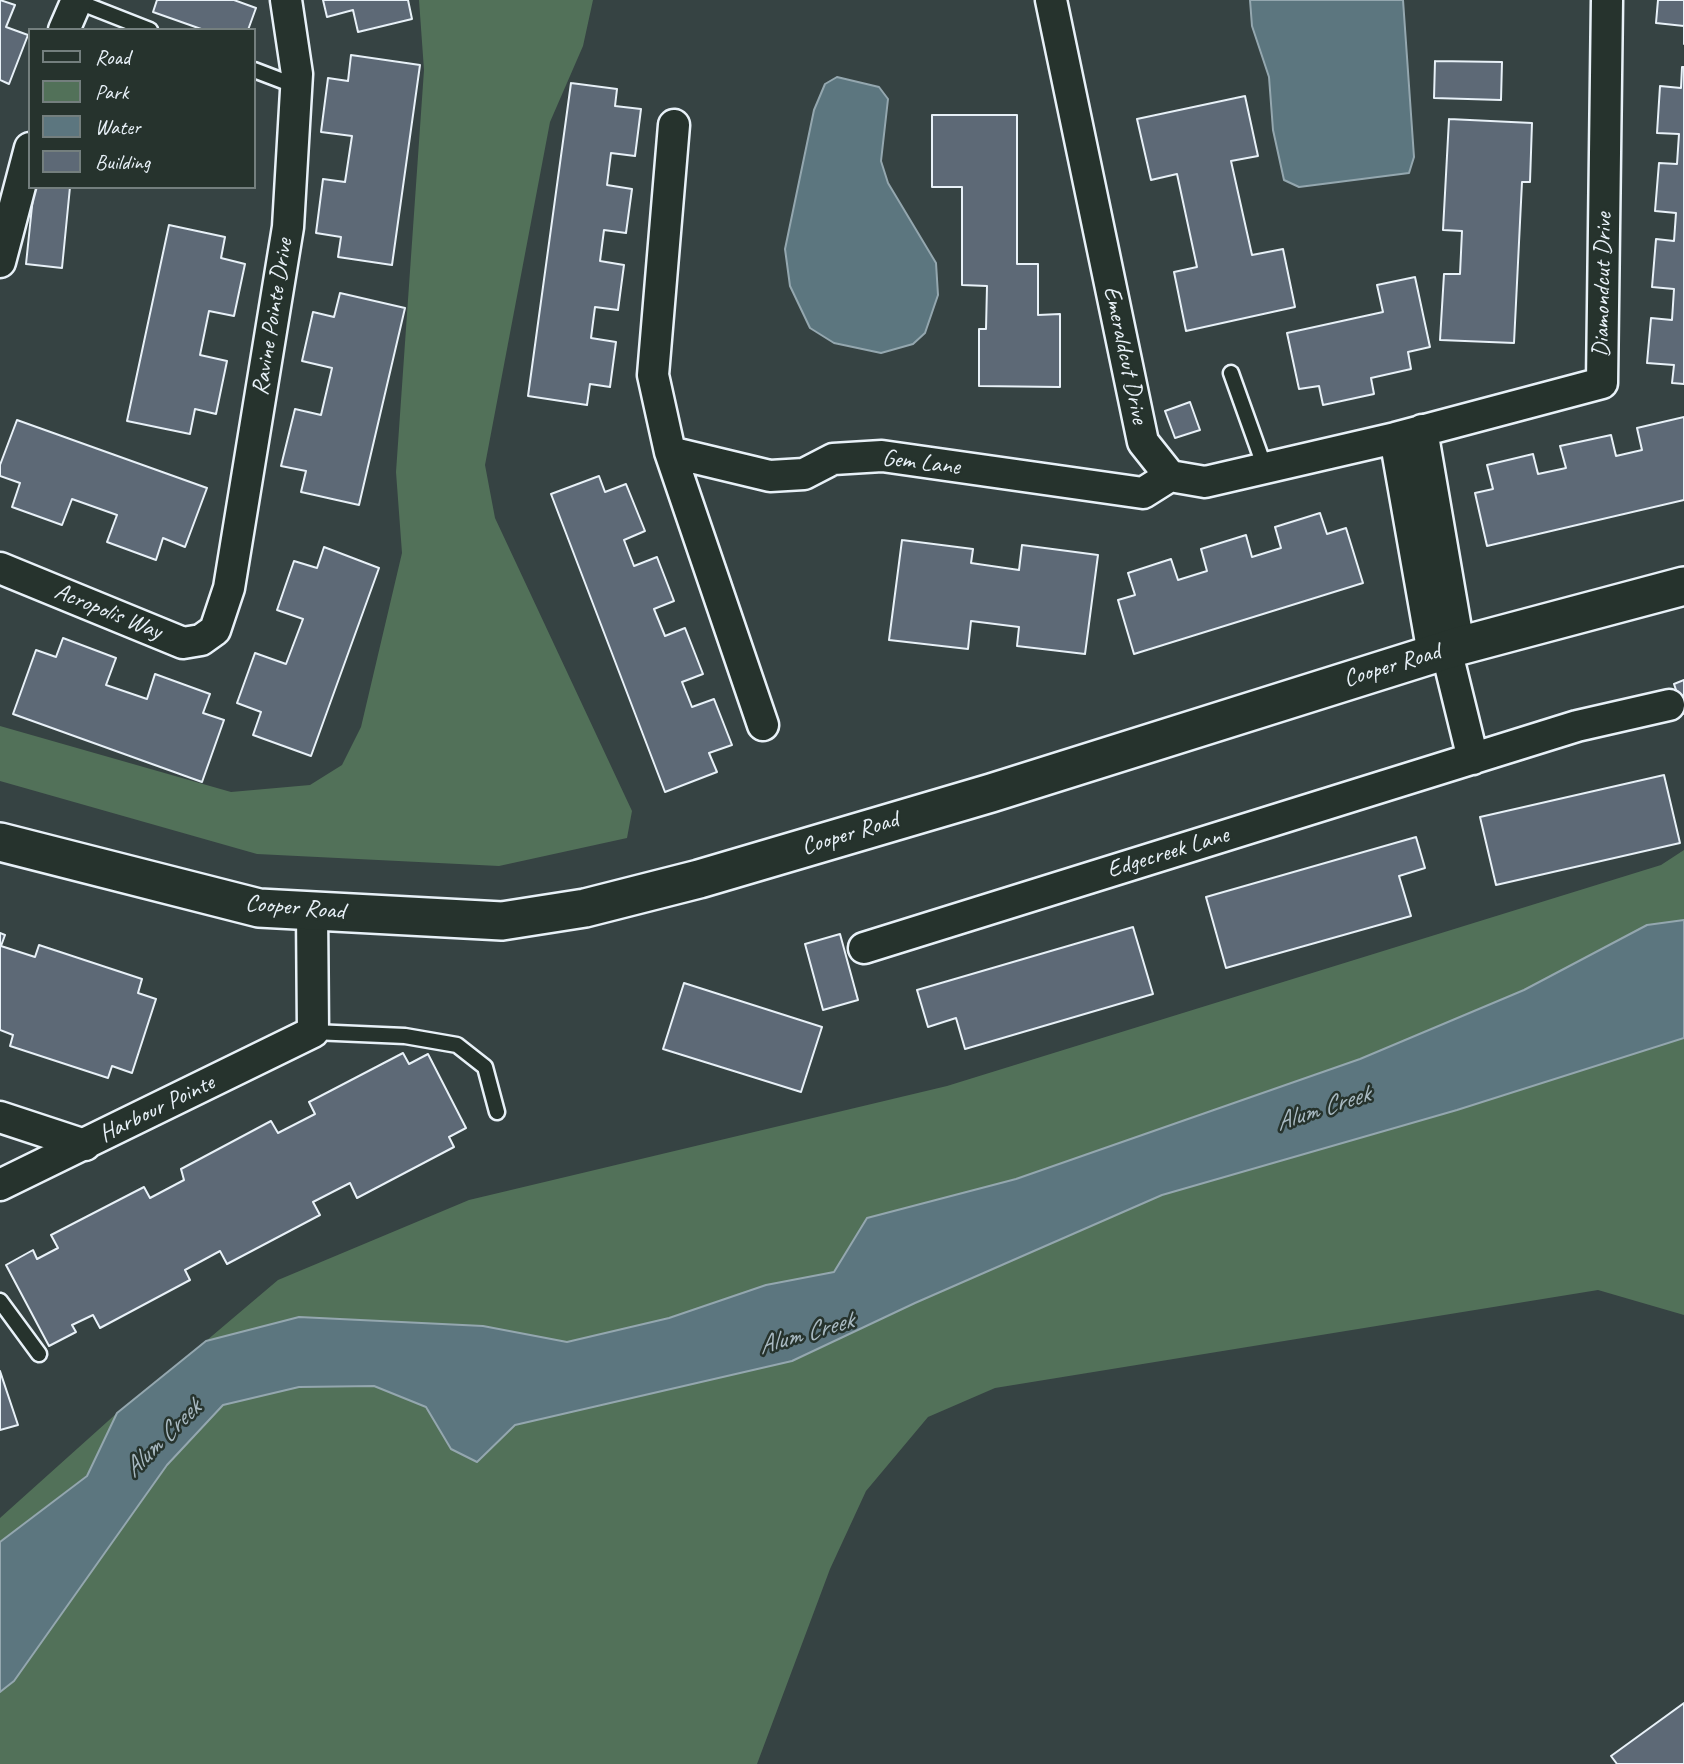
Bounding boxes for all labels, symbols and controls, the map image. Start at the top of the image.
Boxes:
legend [28,28,256,189]
text: Road [95,44,130,70]
text: Park [95,79,128,105]
text: Water [95,114,141,140]
text: Building [95,149,150,175]
street label: Diamondcut Drive [1587,212,1619,358]
street label: Ravine Pointe Drive [246,237,300,397]
street label: Emeraldcut Drive [1096,284,1154,426]
street label: Gem Lane [881,444,961,482]
street label: Acropolis Way [50,577,166,647]
street label: Cooper Road [1340,638,1444,694]
street label: Cooper Road [798,806,902,862]
street label: Edgecreek Lane [1104,821,1232,885]
street label: Cooper Road [244,889,346,927]
street label: Harbour Pointe [95,1069,219,1149]
water label: Alum Creek [1272,1079,1374,1139]
water label: Alum Creek [755,1306,857,1362]
water label: Alum Creek [118,1394,208,1484]

